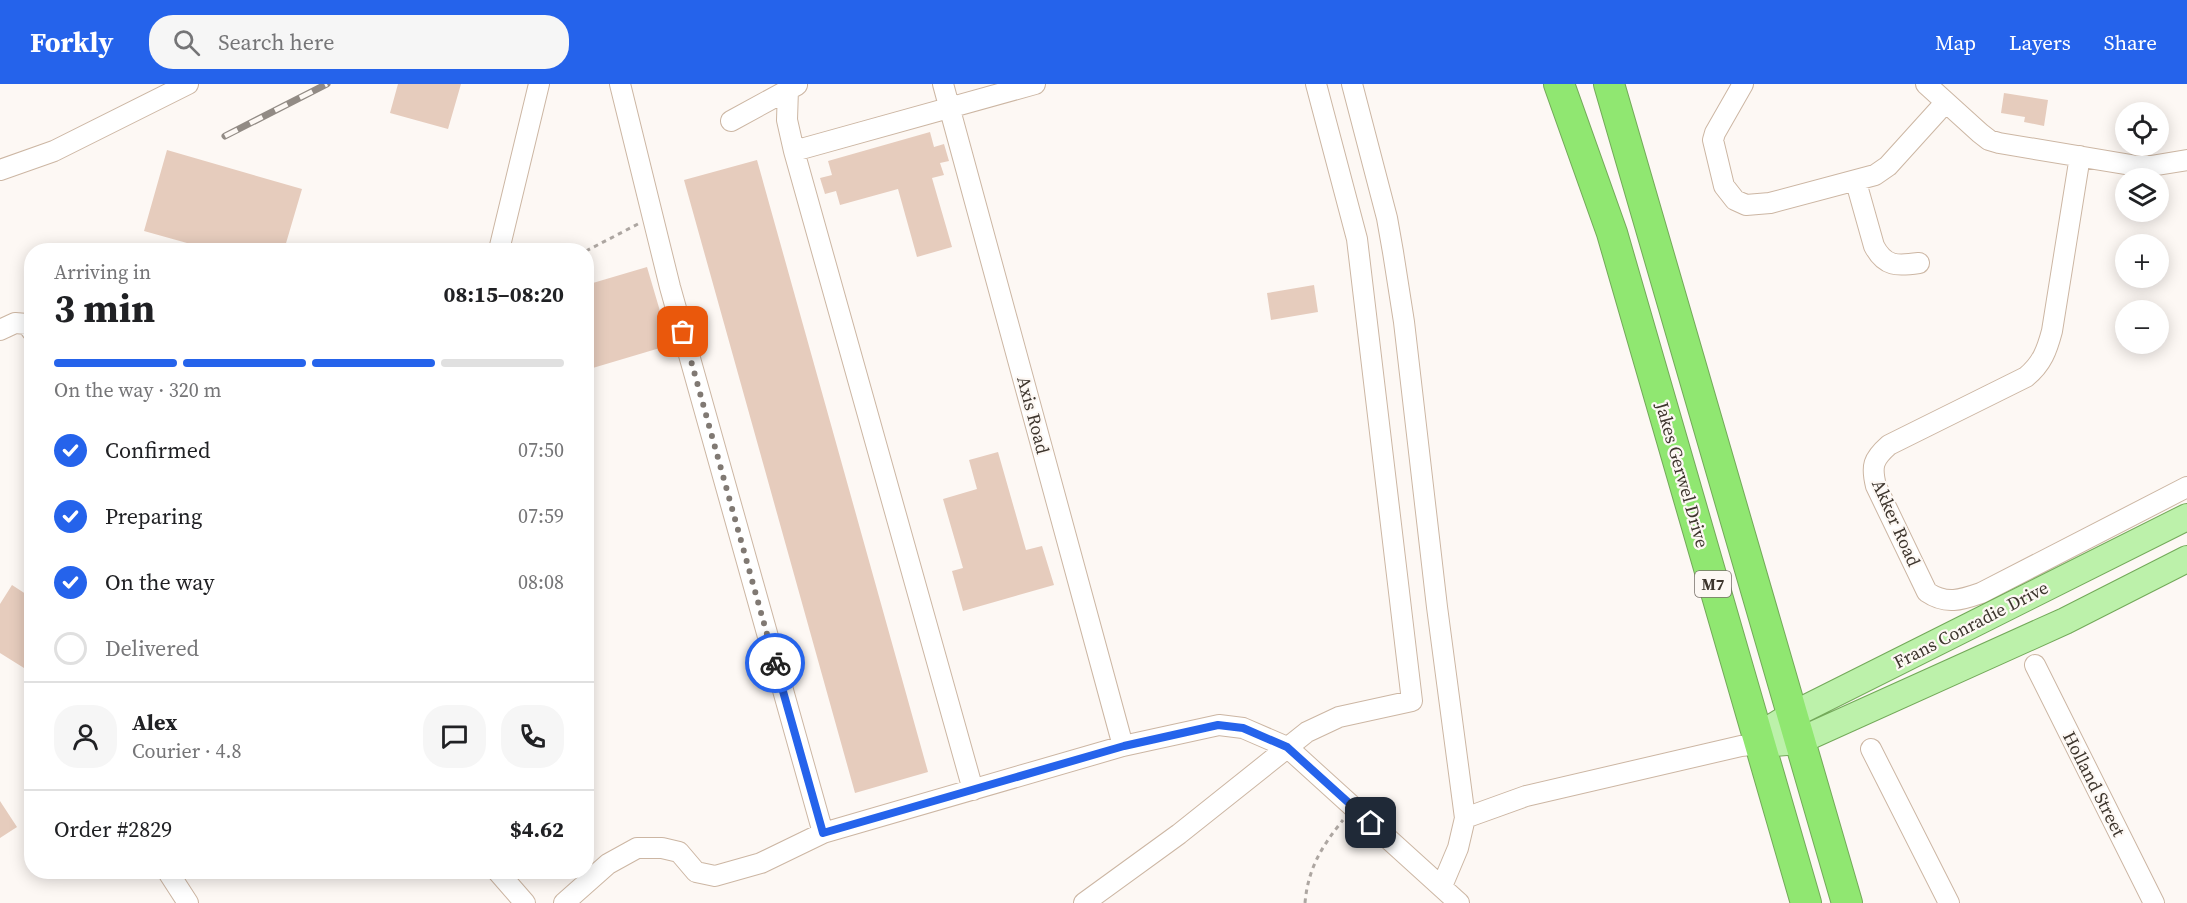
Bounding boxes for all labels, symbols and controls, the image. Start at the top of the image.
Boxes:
search box [149,15,569,69]
text: Forkly [30,23,113,61]
icon: search [170,26,203,59]
text: Search here [218,27,334,57]
text: Map [1935,28,1976,57]
text: Layers [2009,28,2071,57]
text: Share [2104,28,2157,57]
map controls [2115,102,2169,354]
button: locate [2115,102,2169,156]
button: layers [2115,168,2169,222]
button: + [2115,234,2169,288]
text: Arriving in [54,258,151,286]
text: 08:15–08:20 [444,279,564,309]
text: 3 min [54,282,155,335]
button: − [2115,300,2169,354]
pin [657,306,708,357]
icon: bag [666,315,699,348]
street label: Axis Road [1011,373,1056,457]
text: On the way · 320 m [54,376,221,404]
street label: Jakes Gerwel Drive [1649,398,1715,551]
icon: check [54,434,87,467]
text: Confirmed [105,435,210,465]
text: 07:50 [518,436,564,464]
street label: Akker Road [1866,475,1927,570]
icon: check [54,500,87,533]
text: Preparing [105,501,202,531]
text: 07:59 [518,502,564,530]
icon: check [54,566,87,599]
text: On the way [105,567,214,597]
text: 08:08 [518,568,564,596]
road number: M7 [1695,571,1731,597]
street label: Frans Conradie Drive [1889,575,2052,674]
text: Delivered [105,633,199,663]
courier [745,633,805,693]
icon: bike [759,647,792,680]
button: person [54,705,117,768]
button: chat [423,705,486,768]
button: phone [501,705,564,768]
text: Alex [132,707,177,737]
street label: Holland Street [2057,727,2132,841]
text: Courier · 4.8 [132,737,241,765]
pin [1345,797,1396,848]
icon: home [1354,806,1387,839]
text: Order #2829 [54,814,172,844]
text: $4.62 [510,814,564,844]

